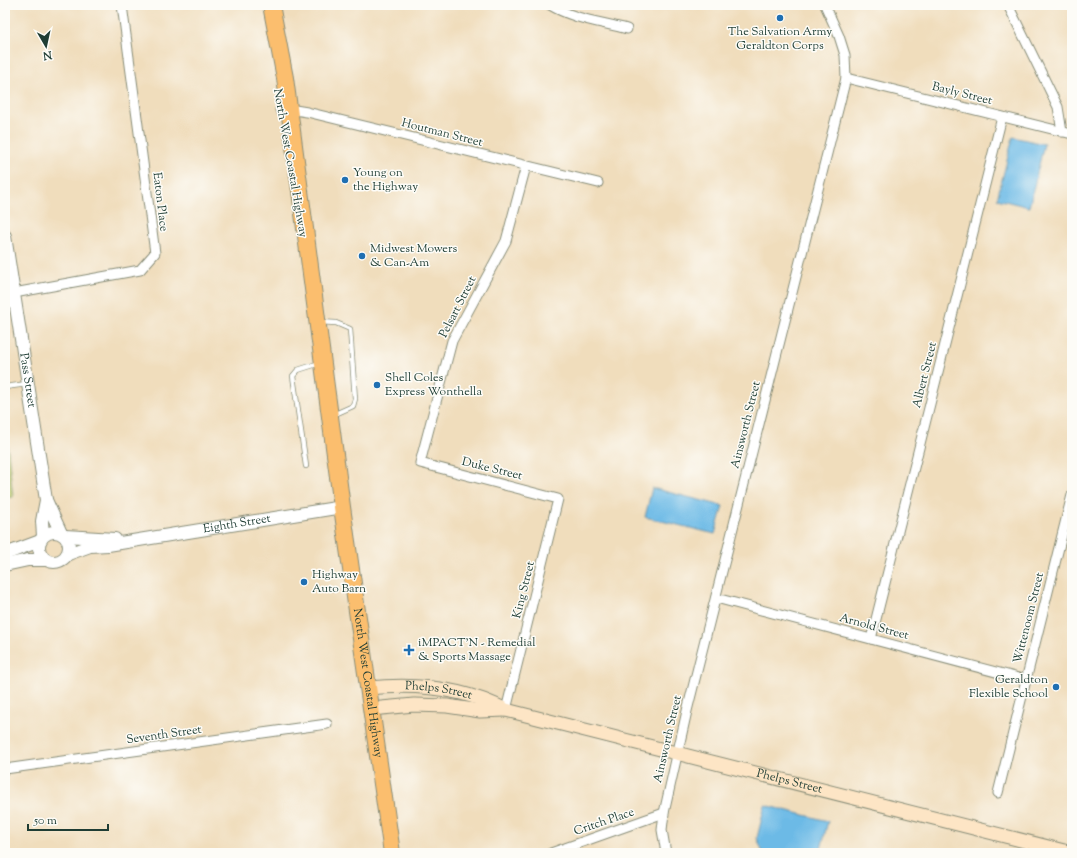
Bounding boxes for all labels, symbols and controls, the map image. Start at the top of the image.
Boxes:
marker: The Salvation Army Geraldton Corps [775,13,785,23]
place label: The Salvation Army Geraldton Corps [728,23,832,55]
north arrow [26,26,66,66]
text: N [42,46,54,64]
street label: Bayly Street [930,78,994,110]
street label: North West Coastal Highway [268,87,312,239]
street label: Houtman Street [399,114,485,152]
place label: Young on the Highway [353,164,418,196]
street label: Eaton Place [147,171,173,233]
marker: Young on the Highway [340,175,350,185]
place label: Midwest Mowers & Can-Am [370,240,457,272]
marker: Midwest Mowers & Can-Am [357,251,367,261]
street label: Pelsart Street [435,273,481,341]
street label: Albert Street [908,340,942,410]
street label: Pass Street [14,352,41,409]
place label: Shell Coles Express Wonthella [385,369,482,401]
street label: Ainsworth Street [726,379,766,471]
marker: Shell Coles Express Wonthella [372,380,382,390]
street label: Duke Street [460,453,524,485]
street label: Eighth Street [202,510,272,538]
street label: King Street [508,559,540,621]
place label: Highway Auto Barn [312,566,366,598]
street label: Wittenoom Street [1009,571,1049,665]
marker: Highway Auto Barn [299,577,309,587]
street label: North West Coastal Highway [348,607,387,759]
street label: Arnold Street [837,609,911,645]
place label: iMPACT'N - Remedial & Sports Massage [418,634,536,666]
marker: iMPACT'N - Remedial & Sports Massage [403,644,415,656]
place label: Geraldton Flexible School [969,671,1049,703]
street label: Phelps Street [405,677,474,705]
marker: Geraldton Flexible School [1051,682,1061,692]
street label: Ainsworth Street [649,693,687,785]
street label: Seventh Street [125,721,203,749]
street label: Phelps Street [754,765,824,799]
street label: Critch Place [571,803,637,841]
scale bar [28,806,108,832]
text: 50 m [33,812,57,830]

